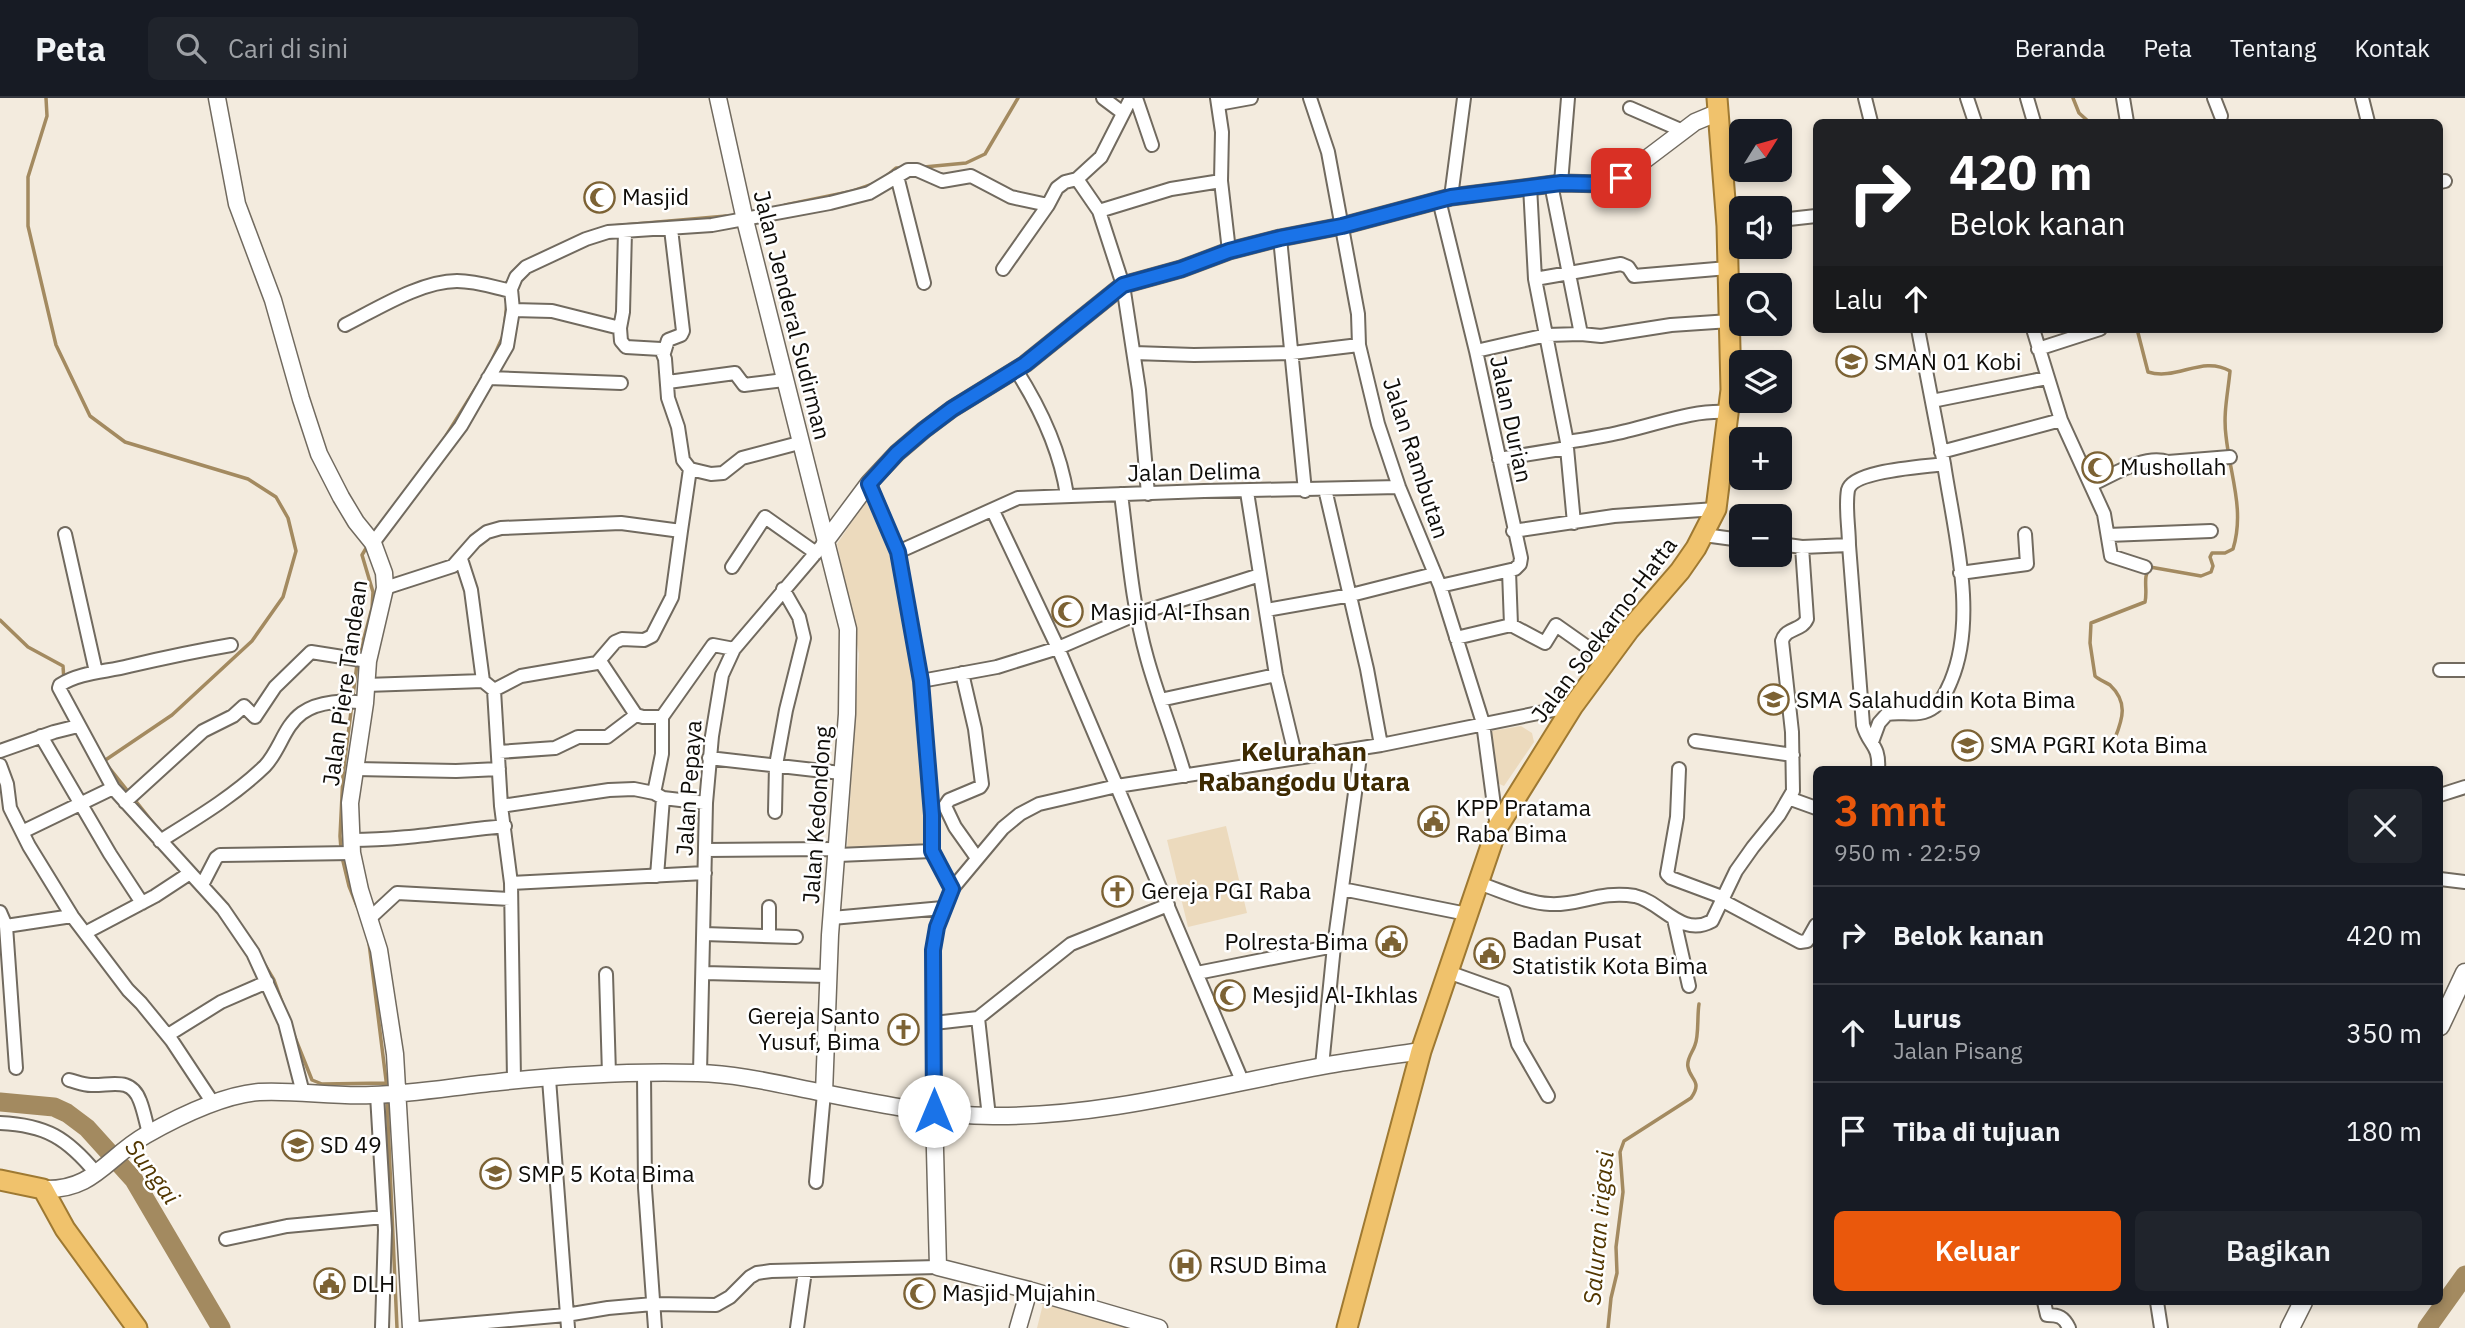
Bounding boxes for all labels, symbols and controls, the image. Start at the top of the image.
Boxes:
search box [148,17,638,80]
text: Peta [35,27,106,70]
icon: search [172,29,210,67]
text: Cari di sini [228,31,348,65]
text: Beranda [2015,32,2105,64]
text: Peta [2143,32,2192,64]
text: Tentang [2230,32,2316,64]
text: Kontak [2354,32,2430,64]
north arrow [1729,119,1792,182]
map controls [1729,119,1792,567]
text: 420 m [1949,140,2093,203]
icon: right [1834,147,1925,238]
pin [1591,148,1651,208]
icon: arrive [1602,159,1640,197]
mosque icon: Masjid [582,180,616,214]
place label: Masjid [622,181,689,211]
street label: Jalan Jenderal Sudirman [747,187,839,443]
button: sound [1729,196,1792,259]
text: Belok kanan [1949,202,2126,244]
button: search [1729,273,1792,336]
icon: ahead [1897,280,1935,318]
text: Lalu [1834,282,1883,316]
school or university icon: SMAN 01 Kobi [1834,345,1868,379]
place label: SMAN 01 Kobi [1874,346,2021,376]
button: layers [1729,350,1792,413]
street label: Jalan Durian [1484,353,1540,485]
street label: Jalan Rambutan [1377,373,1457,542]
button: + [1729,427,1792,490]
mosque icon: Mushollah [2080,450,2114,484]
place label: Mushollah [2120,451,2227,481]
street label: Jalan Delima [1127,455,1261,487]
button: − [1729,504,1792,567]
street label: Jalan Soekarno-Hatta [1524,531,1683,728]
street label: Jalan Piere Tandean [315,578,373,788]
mosque icon: Masjid Al-Ihsan [1050,595,1084,629]
place label: Masjid Al-Ihsan [1090,596,1251,626]
school or university icon: SMA Salahuddin Kota Bima [1756,683,1790,717]
place label: SMA Salahuddin Kota Bima [1796,684,2075,714]
street label: Jalan Pepaya [668,719,708,857]
street label: Jalan Kedondong [795,725,837,905]
school or university icon: SMA PGRI Kota Bima [1950,728,1984,762]
place label: SMA PGRI Kota Bima [1990,729,2207,759]
district label: Kelurahan Rabangodu Utara [1198,734,1410,798]
text: 3 mnt [1834,783,1947,838]
button: close [2348,789,2422,863]
place label: KPP Pratama Raba Bima [1456,792,1591,848]
public building icon: KPP Pratama Raba Bima [1416,804,1450,838]
text: 950 m · 22:59 [1834,837,1981,867]
church icon: Gereja PGI Raba [1101,874,1135,908]
place label: Gereja PGI Raba [1141,875,1311,905]
icon: right [1834,916,1872,954]
text: Belok kanan [1893,918,2044,952]
text: 420 m [2346,918,2422,952]
place label: Badan Pusat Statistik Kota Bima [1512,924,1708,980]
public building icon: Polresta Bima [1374,925,1408,959]
place label: Polresta Bima [1224,926,1368,956]
public building icon: Badan Pusat Statistik Kota Bima [1472,936,1506,970]
mosque icon: Mesjid Al-Ikhlas [1212,978,1246,1012]
place label: Mesjid Al-Ikhlas [1252,979,1418,1009]
place label: Gereja Santo Yusuf, Bima [747,1000,880,1056]
text: Lurus [1893,1001,1961,1035]
church icon: Gereja Santo Yusuf, Bima [886,1012,920,1046]
icon: ahead [1834,1014,1872,1052]
text: 350 m [2346,1016,2422,1050]
text: Jalan Pisang [1893,1035,2022,1065]
position arrow [897,1074,971,1148]
icon: arrive [1834,1112,1872,1150]
text: Tiba di tujuan [1893,1114,2060,1148]
text: 180 m [2346,1114,2422,1148]
school or university icon: SD 49 [280,1128,314,1162]
place label: SD 49 [320,1129,382,1159]
water label: Sungai [118,1132,188,1211]
water label: Saluran irigasi [1575,1149,1621,1306]
school or university icon: SMP 5 Kota Bima [478,1157,512,1191]
place label: SMP 5 Kota Bima [518,1158,694,1188]
button: Keluar [1834,1211,2121,1291]
button: Bagikan [2135,1211,2422,1291]
hospital icon: RSUD Bima [1169,1248,1203,1282]
place label: RSUD Bima [1209,1249,1327,1279]
public building icon: DLH [312,1267,346,1301]
place label: DLH [352,1268,395,1298]
mosque icon: Masjid Mujahin [902,1276,936,1310]
place label: Masjid Mujahin [942,1277,1096,1307]

